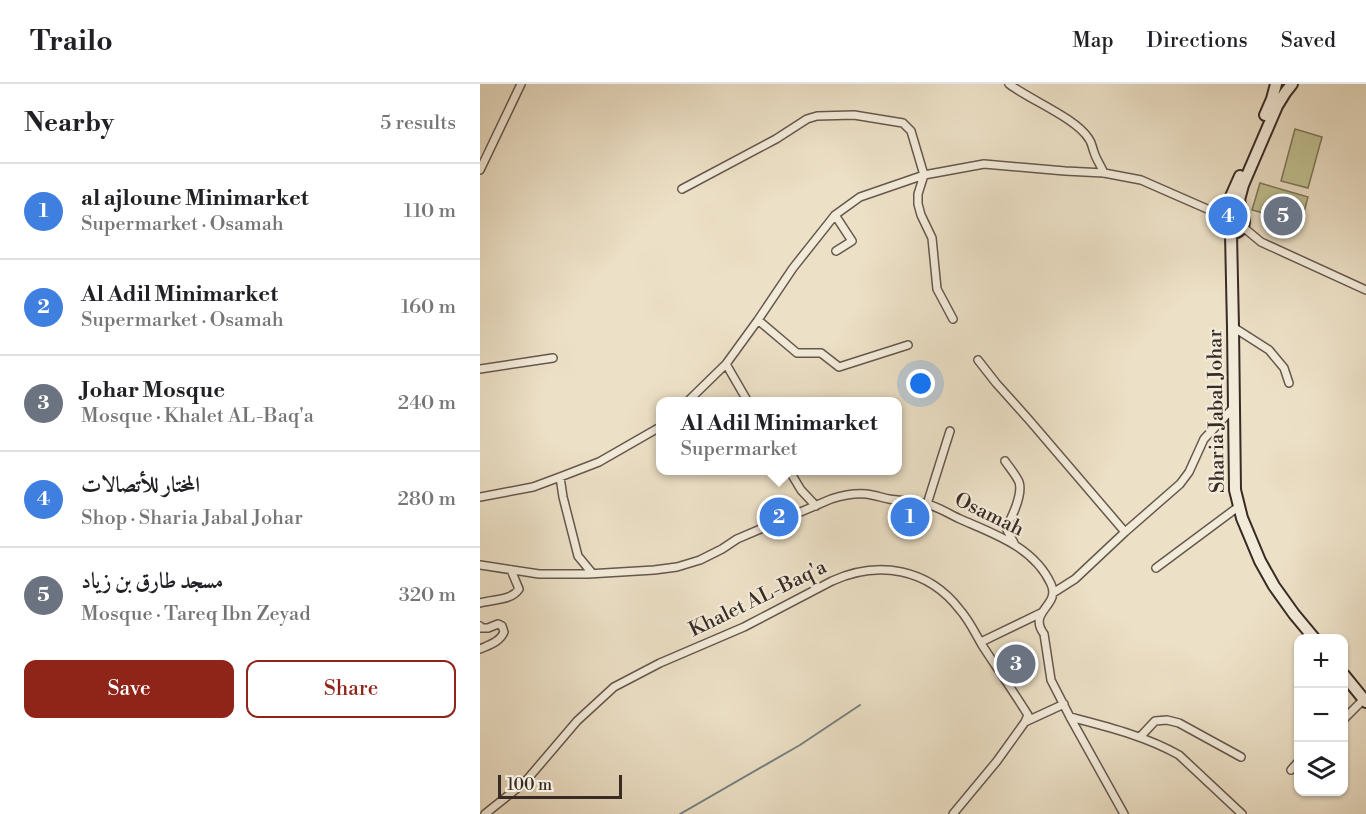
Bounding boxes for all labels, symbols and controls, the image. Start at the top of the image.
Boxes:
text: Trailo [30,24,113,59]
text: Map [1072,28,1114,54]
text: Directions [1147,28,1248,54]
text: Saved [1281,28,1336,54]
text: Nearby [24,107,114,139]
text: 5 results [380,111,456,136]
text: al ajloune Minimarket [81,185,308,212]
pin: 4 [1208,194,1248,238]
pin: 5 [1264,194,1302,238]
text: 1 [39,199,48,224]
text: 110 m [404,199,456,224]
text: Supermarket · Osamah [81,212,284,237]
text: Al Adil Minimarket [81,281,278,308]
text: 2 [37,295,50,320]
text: 160 m [401,295,456,320]
text: Supermarket · Osamah [81,308,284,333]
street label: Sharia Jabal Johar [1203,328,1231,493]
your location [906,369,935,398]
text: Johar Mosque [81,377,225,404]
text: 3 [37,391,50,416]
text: 240 m [398,391,456,416]
popup [656,397,902,475]
text: Mosque · Khalet AL-Baq'a [81,404,314,429]
text: Al Adil Minimarket [681,410,877,437]
text: Supermarket [681,437,798,462]
text: المختار للأتصالات [81,472,200,499]
text: 4 [37,487,50,512]
text: 280 m [397,487,456,512]
street label: Osamah [950,488,1028,543]
pin: 2 [760,494,798,540]
pin: 1 [890,494,930,540]
text: Shop · Sharia Jabal Johar [81,506,303,531]
street label: Khalet AL-Baq'a [685,555,832,643]
text: مسجد طارق بن زياد [81,568,223,595]
text: 5 [37,583,50,608]
text: 320 m [399,583,456,608]
text: Mosque · Tareq Ibn Zeyad [81,602,311,627]
map controls [1294,634,1348,796]
button: + [1294,634,1348,688]
pin: 3 [996,642,1036,686]
button: Save [24,660,234,718]
button: Share [246,660,456,718]
button: − [1294,688,1348,742]
button: layers [1294,742,1348,796]
scale bar [498,772,622,800]
text: 100 m [507,775,552,795]

